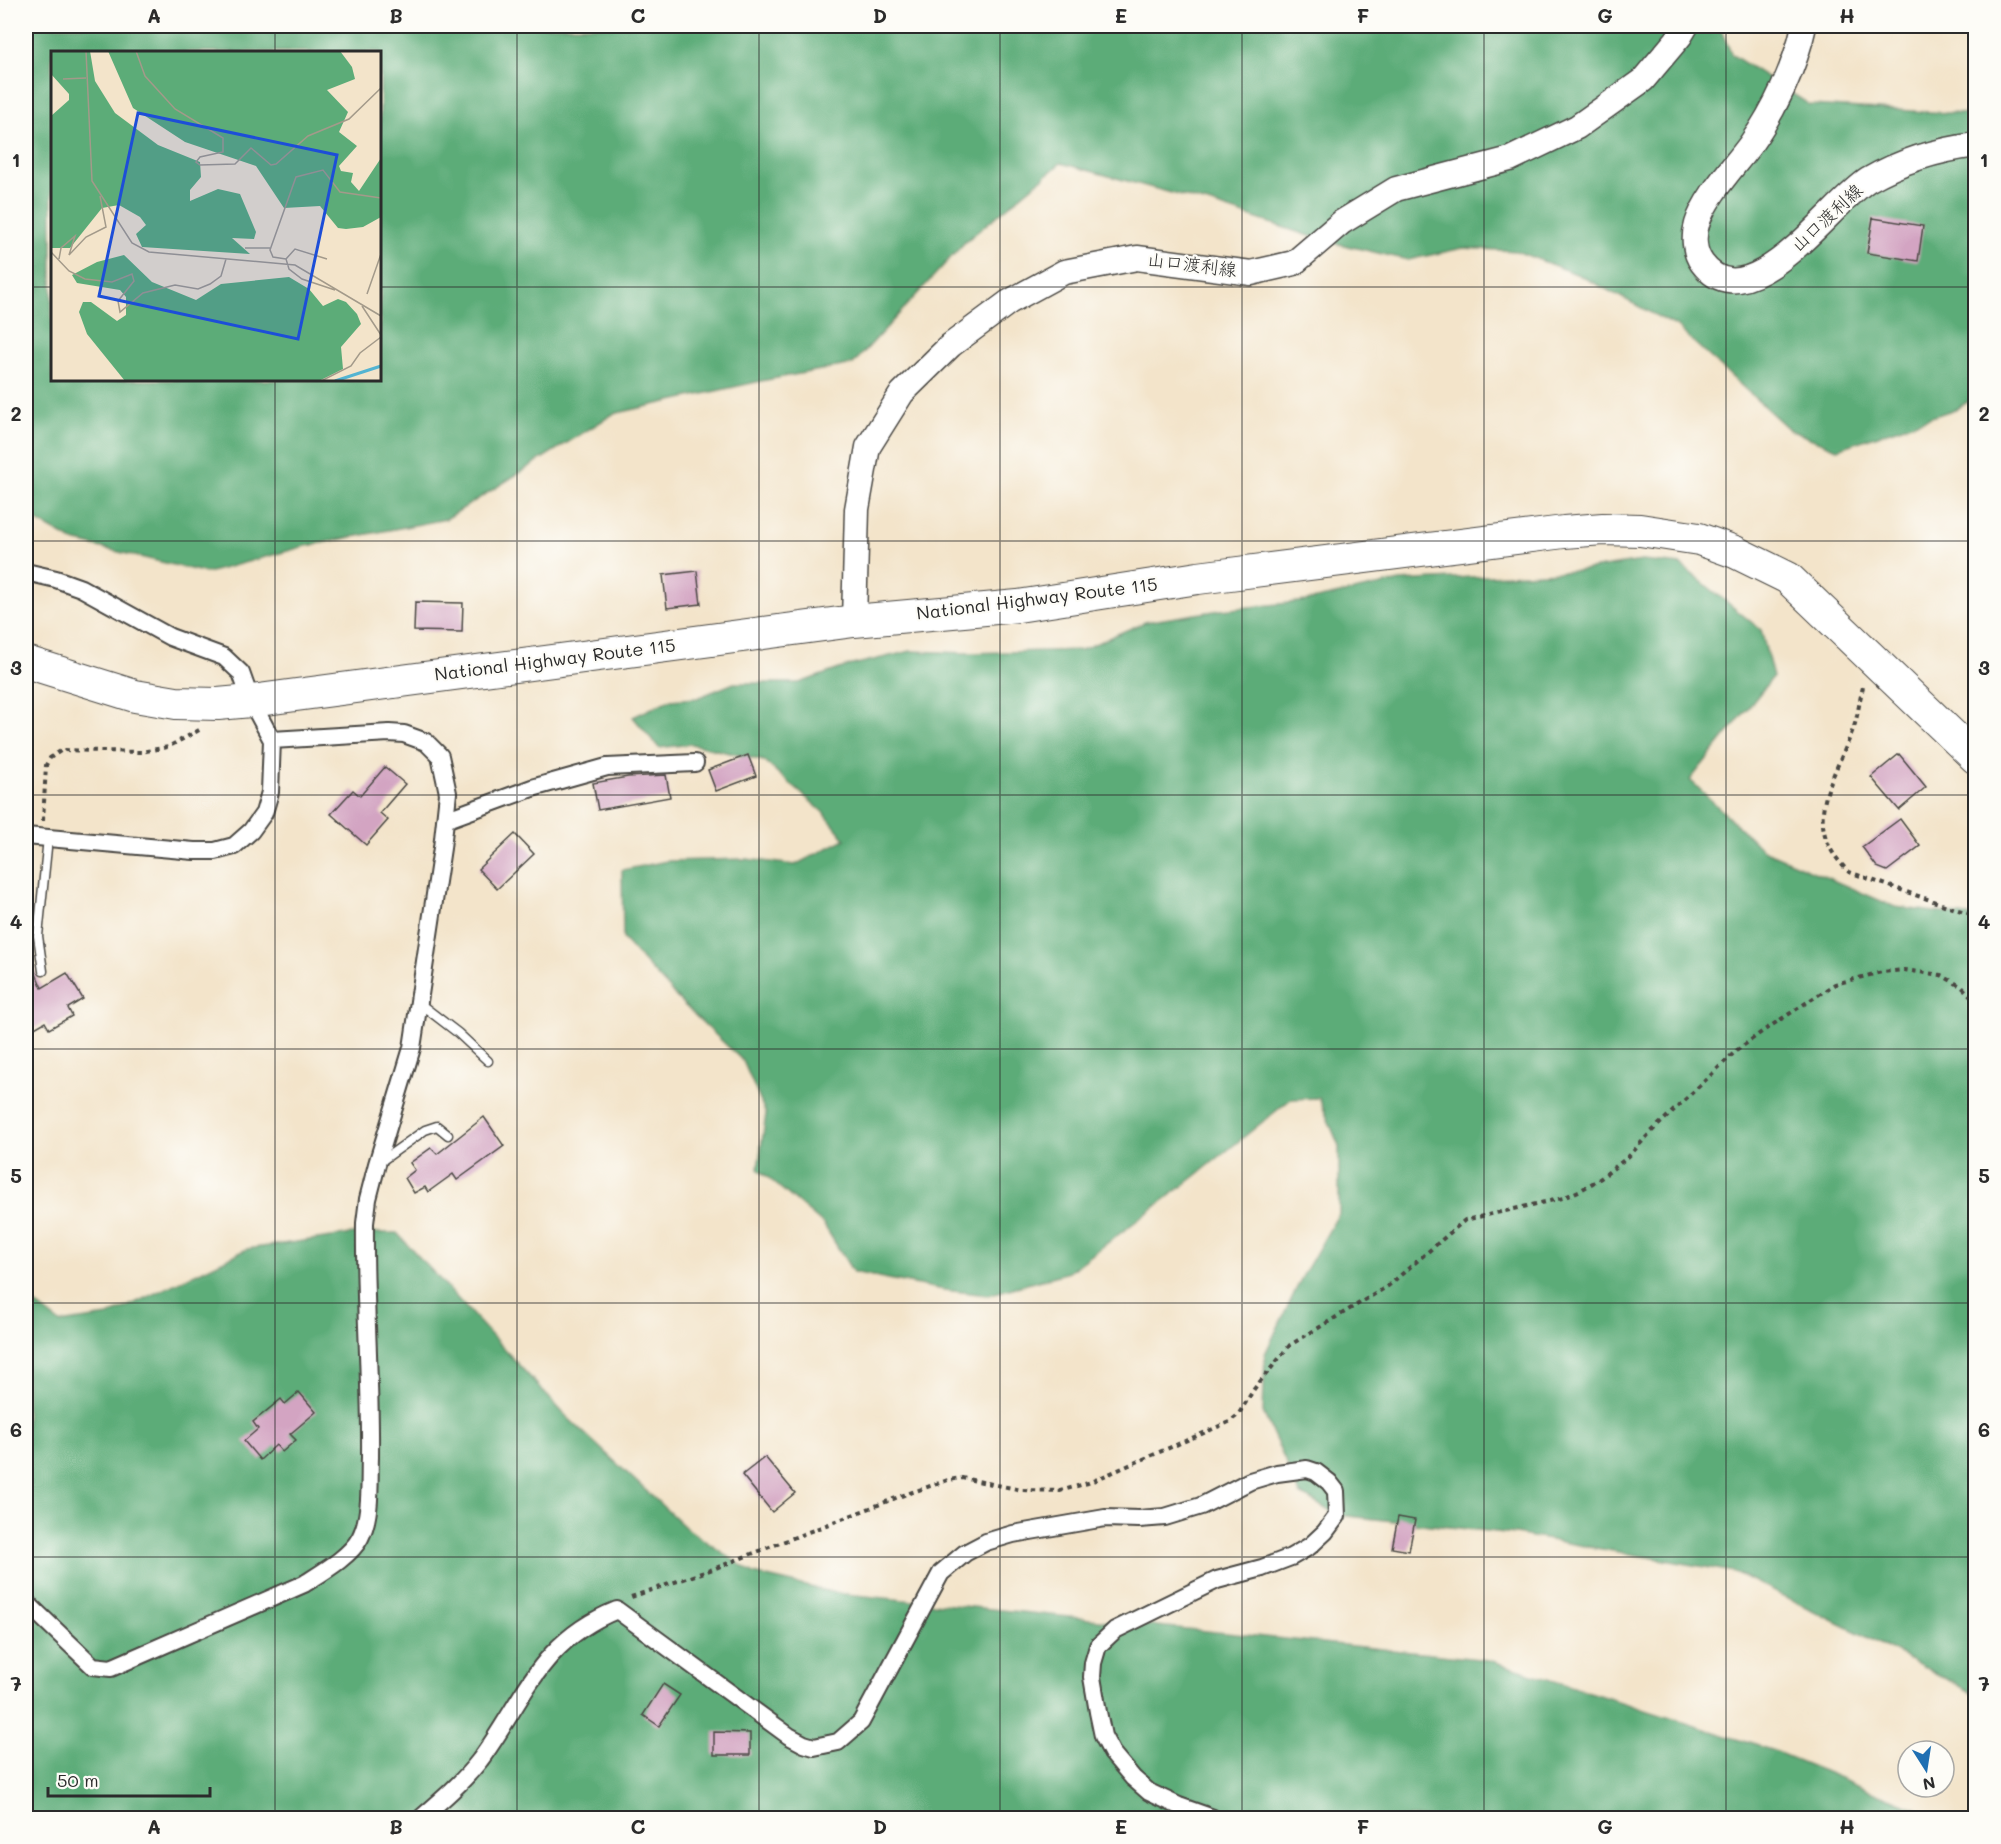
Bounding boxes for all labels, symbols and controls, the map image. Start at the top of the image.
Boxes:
text: A [147,2,161,28]
text: B [389,2,403,28]
text: C [631,2,646,28]
text: D [873,2,887,28]
text: E [1115,2,1127,28]
text: F [1357,2,1370,28]
text: G [1597,2,1613,28]
text: H [1839,2,1855,28]
inset map [51,51,381,381]
text: 1 [12,146,20,172]
text: 1 [1980,146,1988,172]
street label: 山口渡利線 [1785,178,1867,257]
street label: 山口渡利線 [1146,247,1238,281]
text: 2 [10,400,22,426]
text: 2 [1978,400,1990,426]
street label: National Highway Route 115 [915,571,1159,625]
street label: National Highway Route 115 [433,632,677,686]
text: 3 [10,654,22,680]
text: 3 [1978,654,1990,680]
text: 4 [10,908,23,934]
text: 4 [1978,908,1991,934]
text: 5 [10,1162,22,1188]
text: 5 [1978,1162,1990,1188]
text: 6 [10,1416,22,1442]
text: 6 [1978,1416,1990,1442]
text: 7 [10,1670,22,1696]
text: 7 [1978,1670,1990,1696]
north arrow [1896,1739,1956,1799]
scale bar [48,1760,210,1798]
text: 50 m [57,1768,99,1792]
text: N [1921,1773,1937,1796]
text: A [147,1813,161,1839]
text: B [389,1813,403,1839]
text: C [631,1813,646,1839]
text: D [873,1813,887,1839]
text: E [1115,1813,1127,1839]
text: F [1357,1813,1370,1839]
text: G [1597,1813,1613,1839]
text: H [1839,1813,1855,1839]

